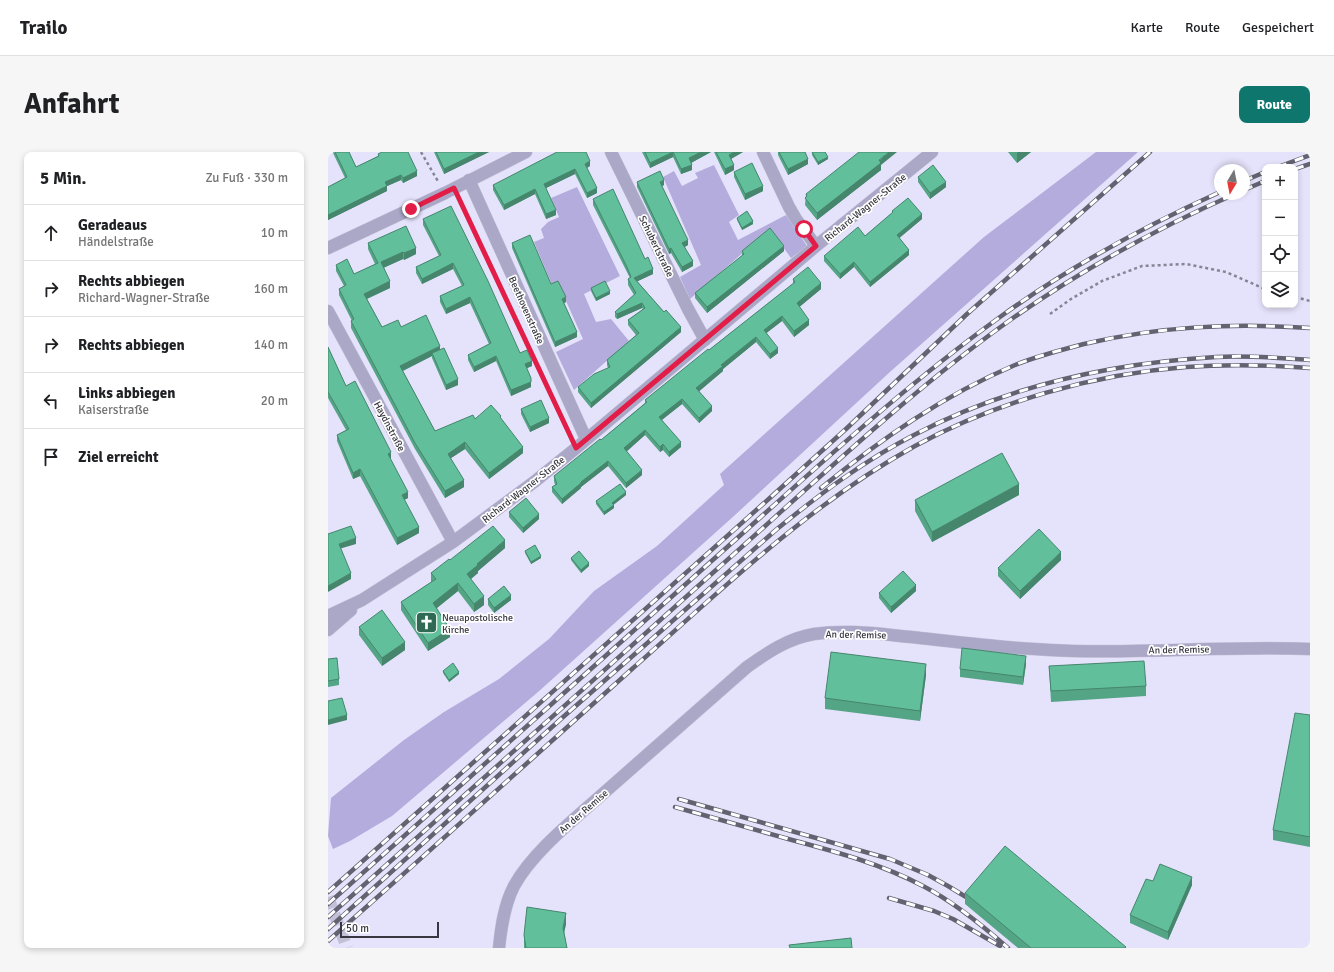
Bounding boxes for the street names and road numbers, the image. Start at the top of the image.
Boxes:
street label: Richard-Wagner-Straße [822,171,909,244]
street label: Schubertstraße [636,214,676,279]
street label: Beethovenstraße [506,275,546,346]
street label: Haydnstraße [371,399,407,454]
street label: Richard-Wagner-Straße [480,454,567,526]
street label: An der Remise [825,628,887,642]
street label: An der Remise [1148,643,1210,657]
street label: An der Remise [557,787,611,836]

